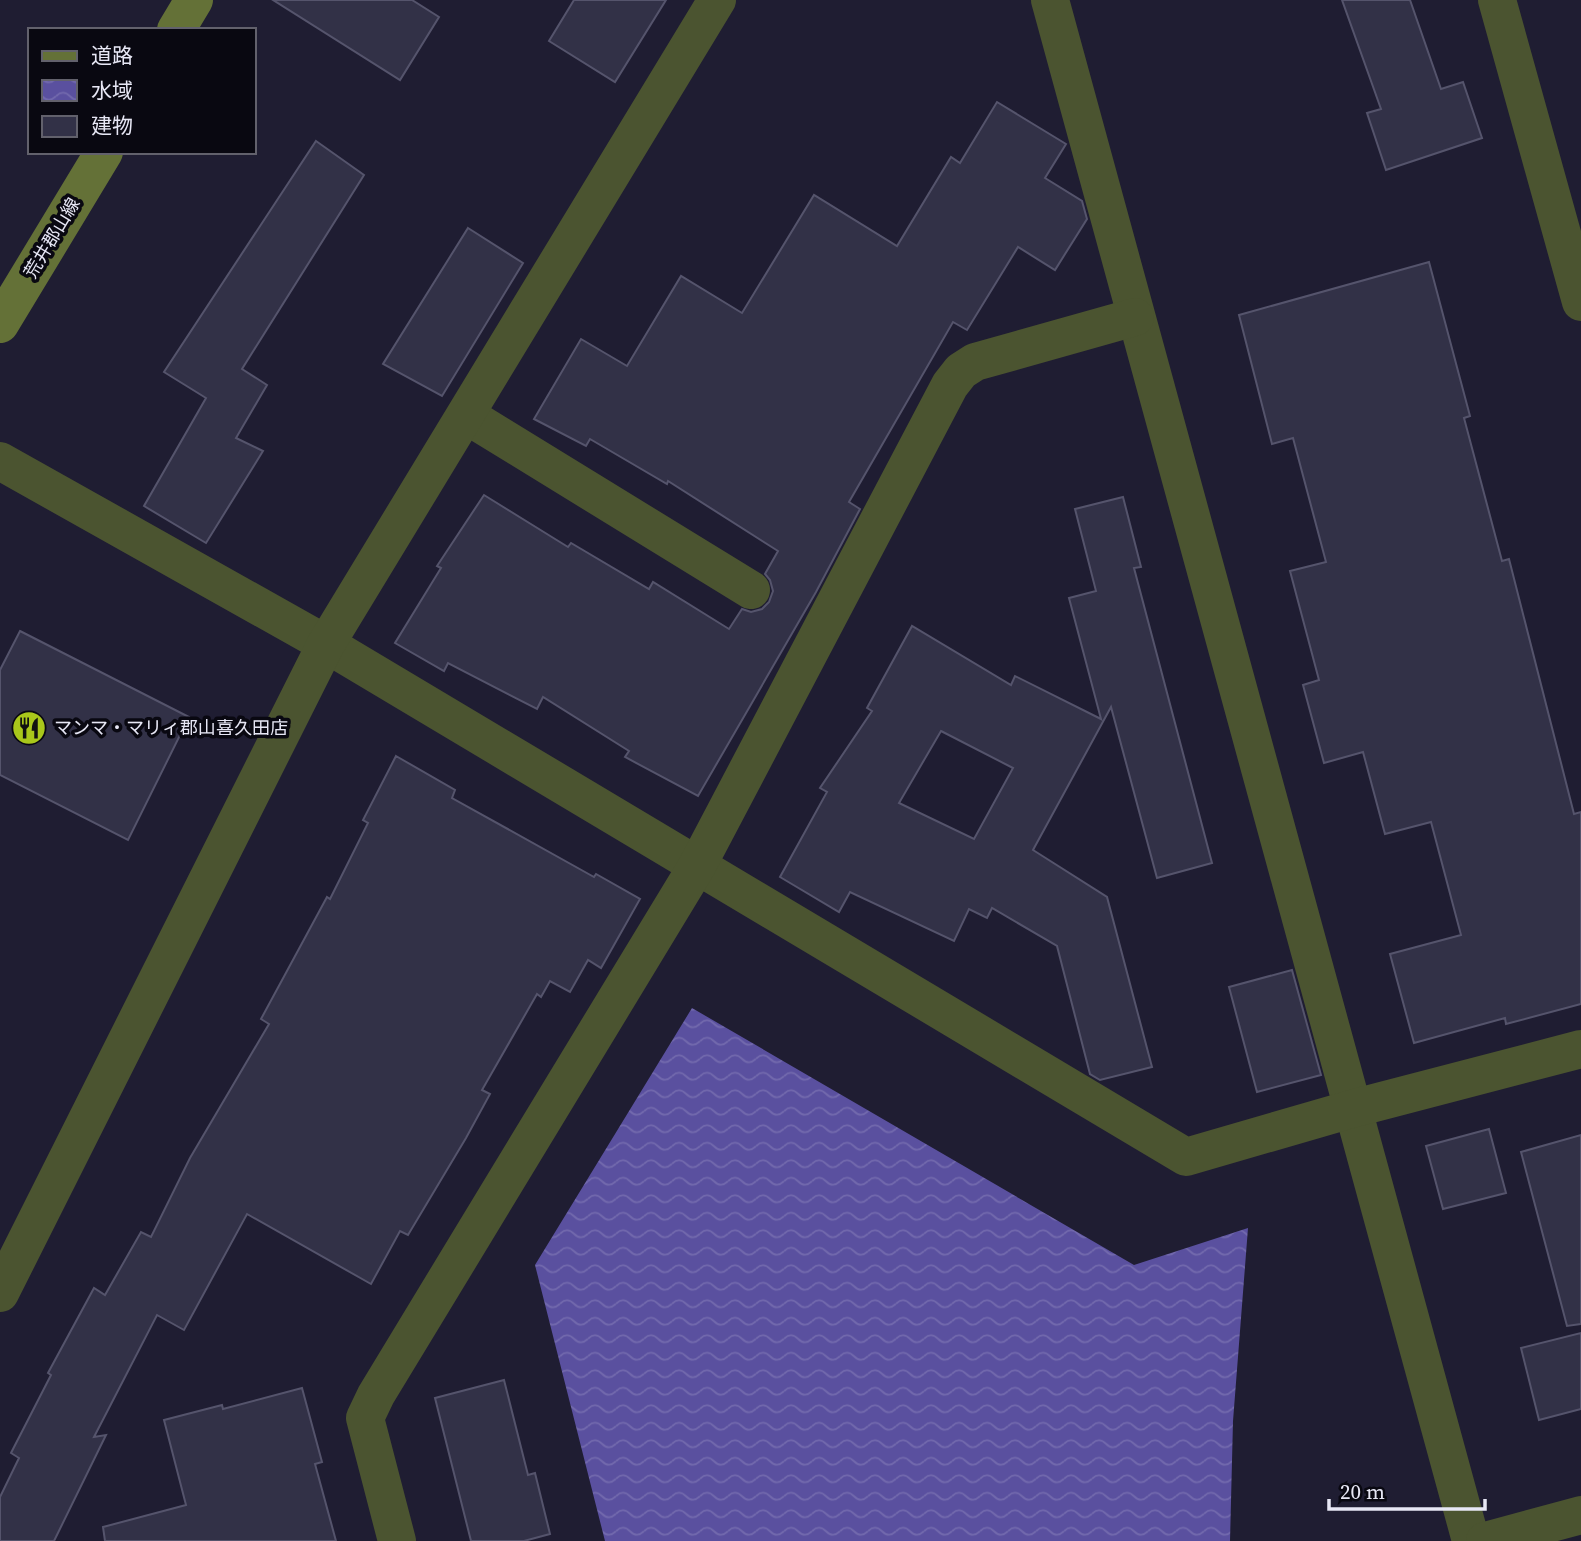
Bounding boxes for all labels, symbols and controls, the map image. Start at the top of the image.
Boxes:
legend [28,28,256,154]
text: 道路 [91,41,133,70]
text: 水域 [91,76,133,105]
text: 建物 [91,111,133,140]
street label: 荒井郡山線 [18,193,85,283]
restaurant icon: マンマ・マリィ郡山喜久田店 [10,709,48,747]
place label: マンマ・マリィ郡山喜久田店 [54,715,288,740]
scale bar [1329,1468,1485,1512]
text: 20 m [1340,1477,1385,1506]

